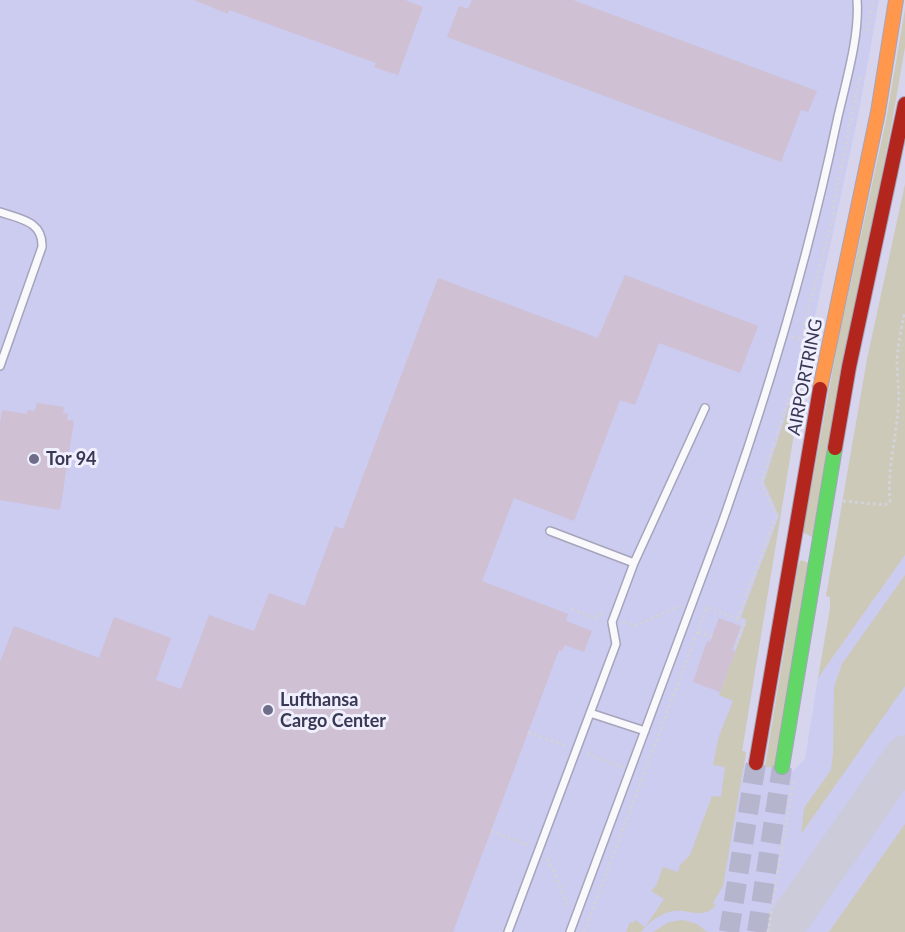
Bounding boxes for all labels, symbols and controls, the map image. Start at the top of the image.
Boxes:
street label: AIRPORTRING [782,317,826,437]
place label: Tor 94 [46,447,97,469]
marker: Tor 94 [27,452,41,466]
place label: Lufthansa Cargo Center [280,688,386,731]
marker: Lufthansa Cargo Center [261,703,275,717]

